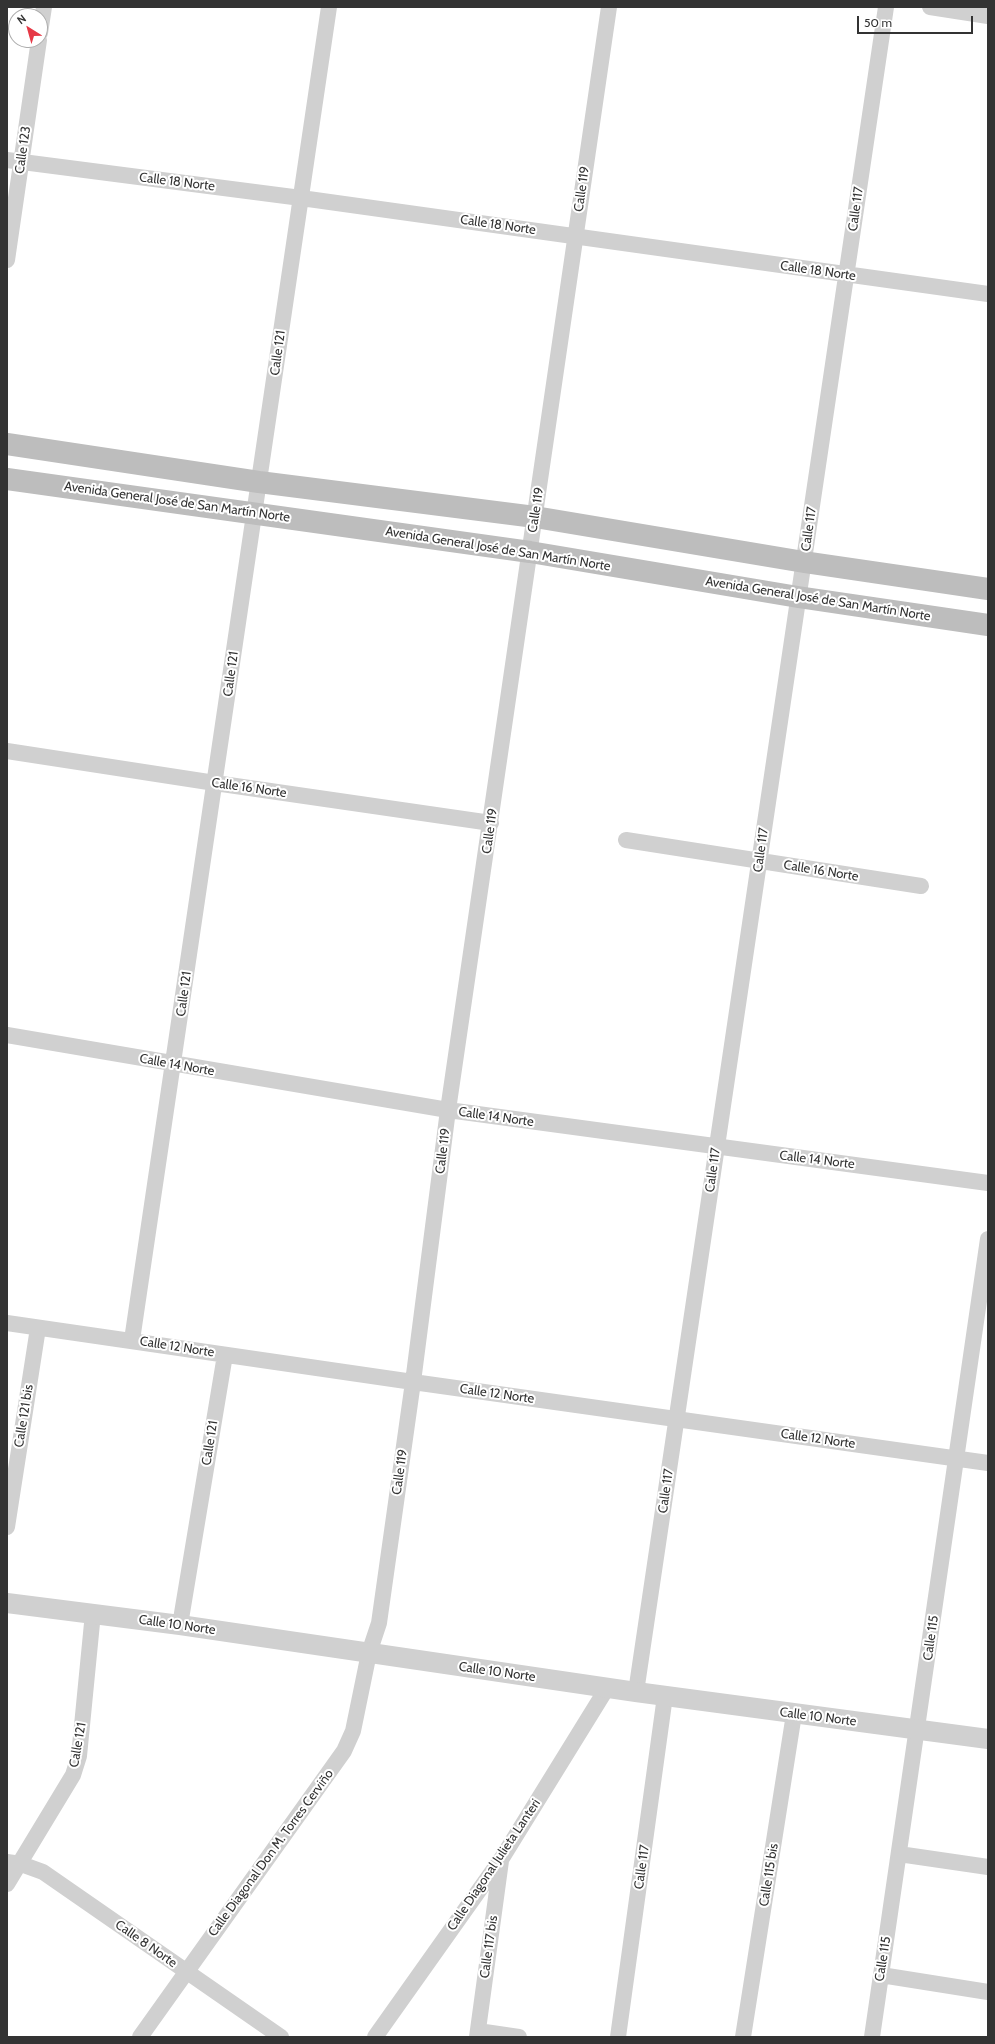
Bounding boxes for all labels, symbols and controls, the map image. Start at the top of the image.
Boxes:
north arrow [8,8,48,48]
scale bar [859,8,975,34]
text: N [14,11,29,27]
text: 50 m [864,15,892,30]
street label: Calle 123 [12,125,34,175]
street label: Calle 119 [571,165,593,213]
street label: Calle 18 Norte [138,170,216,194]
street label: Calle 117 [845,186,867,232]
street label: Calle 18 Norte [459,212,537,238]
street label: Calle 18 Norte [779,258,857,284]
street label: Calle 121 [267,330,289,376]
street label: Avenida General José de San Martín Norte [63,478,291,526]
street label: Calle 119 [525,486,547,534]
street label: Calle 117 [798,506,820,552]
street label: Avenida General José de San Martín Norte [384,523,612,575]
street label: Avenida General José de San Martín Norte [704,573,932,625]
street label: Calle 121 [220,651,242,697]
street label: Calle 16 Norte [210,775,288,801]
street label: Calle 119 [479,807,501,855]
street label: Calle 117 [750,827,772,873]
street label: Calle 16 Norte [782,857,860,885]
street label: Calle 121 [173,971,195,1017]
street label: Calle 14 Norte [138,1051,216,1079]
street label: Calle 14 Norte [457,1104,535,1130]
street label: Calle 119 [432,1127,454,1175]
street label: Calle 117 [702,1147,724,1193]
street label: Calle 14 Norte [778,1148,856,1172]
street label: Calle 12 Norte [139,1333,215,1361]
street label: Calle 12 Norte [459,1381,535,1407]
street label: Calle 121 bis [11,1383,37,1449]
street label: Calle 121 [199,1419,221,1467]
street label: Calle 12 Norte [780,1426,856,1452]
street label: Calle 119 [389,1448,411,1496]
street label: Calle 117 [655,1468,677,1514]
street label: Calle 10 Norte [138,1612,216,1638]
street label: Calle 115 [920,1614,942,1662]
street label: Calle 10 Norte [458,1659,536,1685]
street label: Calle 10 Norte [779,1705,857,1729]
street label: Calle 121 [66,1721,90,1769]
street label: Calle Diagonal Don M. Torres Cerviño [205,1767,337,1939]
street label: Calle Diagonal Julieta Lanteri [444,1796,544,1934]
street label: Calle 115 bis [756,1842,782,1908]
street label: Calle 117 [631,1844,653,1890]
street label: Calle 117 bis [477,1915,501,1979]
street label: Calle 8 Norte [112,1917,180,1971]
street label: Calle 115 [872,1935,894,1983]

